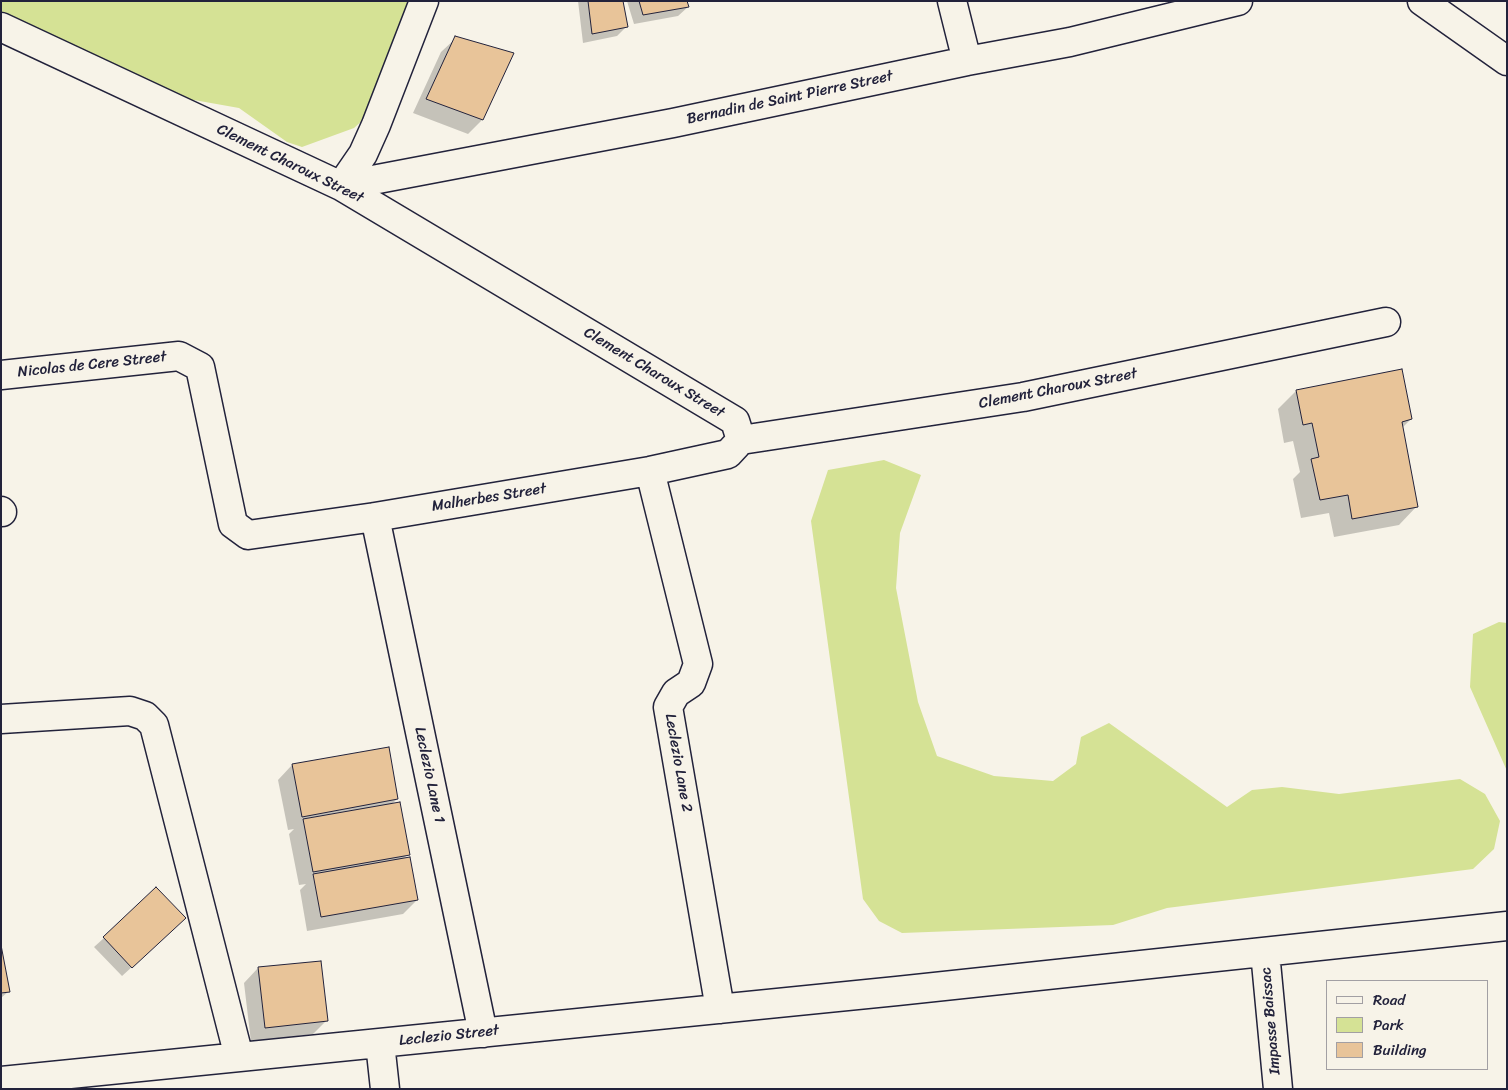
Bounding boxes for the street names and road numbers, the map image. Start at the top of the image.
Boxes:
street label: Bernadin de Saint Pierre Street [685,67,895,129]
street label: Clement Charoux Street [214,121,366,207]
street label: Clement Charoux Street [580,324,728,422]
street label: Nicolas de Cere Street [17,348,167,382]
street label: Clement Charoux Street [977,365,1139,413]
street label: Malherbes Street [430,480,548,516]
street label: Leclezio Lane 2 [660,712,696,814]
street label: Leclezio Lane 1 [410,725,448,825]
street label: Impasse Baissac [1257,967,1285,1075]
street label: Leclezio Street [398,1022,500,1050]

